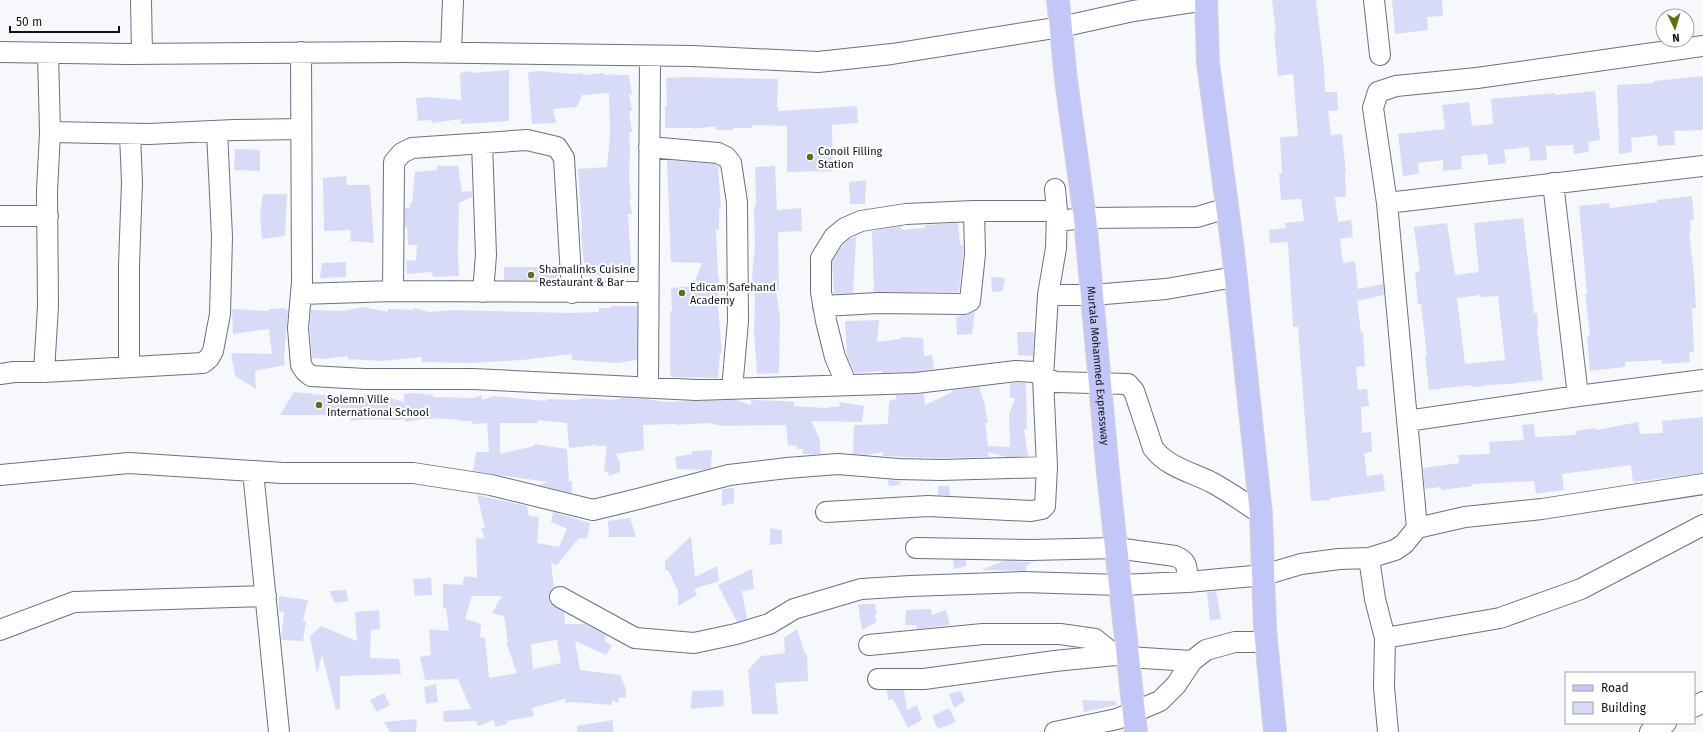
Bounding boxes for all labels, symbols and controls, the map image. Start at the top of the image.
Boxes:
scale bar [10,8,119,34]
north arrow [1655,8,1695,48]
text: 50 m [16,15,42,29]
text: N [1672,31,1680,44]
place label: Conoil Filling Station [818,145,883,171]
marker: Conoil Filling Station [805,152,815,162]
place label: Shamalinks Cuisine Restaurant & Bar [539,263,635,289]
marker: Shamalinks Cuisine Restaurant & Bar [526,270,536,280]
place label: Edicam Safehand Academy [690,281,776,307]
street label: Murtala Mohammed Expressway [1084,286,1112,446]
marker: Edicam Safehand Academy [677,288,687,298]
place label: Solemn Ville International School [327,393,429,419]
marker: Solemn Ville International School [314,400,324,410]
legend [1565,672,1695,724]
text: Road [1601,681,1629,695]
text: Building [1601,701,1647,715]

